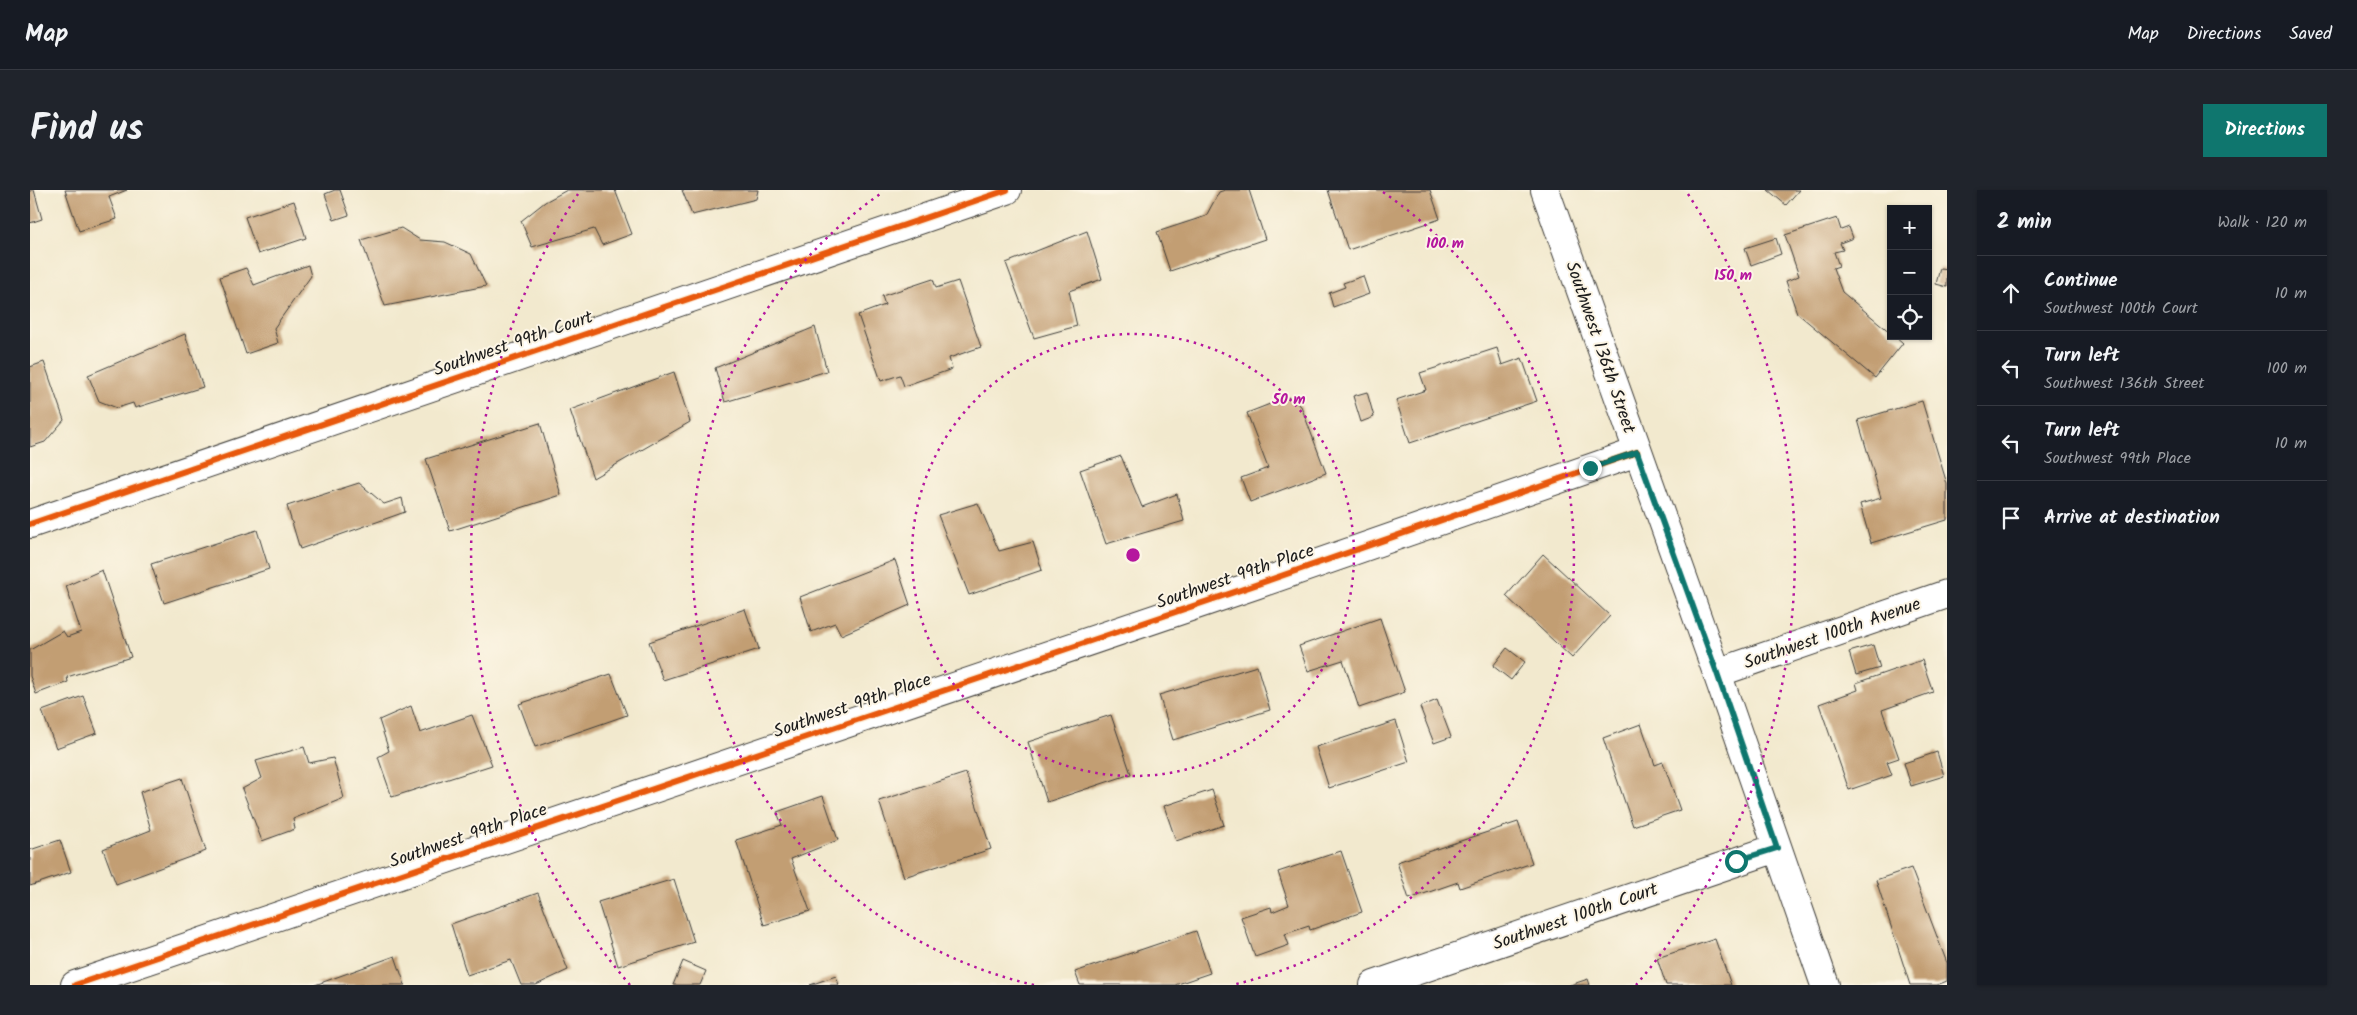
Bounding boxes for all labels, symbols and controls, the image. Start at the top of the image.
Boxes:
text: Map [25,15,68,54]
text: Map [2127,20,2159,49]
text: Directions [2187,20,2261,49]
text: Saved [2289,20,2332,49]
text: Find us [30,102,143,158]
button: Directions [2203,104,2327,157]
map controls [1887,205,1932,340]
button: + [1887,205,1932,250]
text: 2 min [1997,206,2052,239]
text: Walk · 120 m [2217,210,2307,235]
text: 100 m [1426,232,1464,256]
button: − [1887,250,1932,295]
street label: Southwest 136th Street [1556,257,1643,439]
text: 150 m [1714,264,1752,288]
text: Continue [2044,266,2117,296]
icon: ahead [1997,279,2025,307]
text: 10 m [2275,281,2307,306]
button: locate [1887,295,1932,340]
text: Southwest 100th Court [2044,296,2198,321]
street label: Southwest 99th Court [430,303,598,385]
text: Turn left [2044,341,2119,371]
icon: left [1997,354,2025,382]
text: 100 m [2267,356,2307,381]
text: Southwest 136th Street [2044,371,2204,396]
text: 50 m [1271,388,1306,412]
text: Turn left [2044,416,2119,446]
icon: left [1997,429,2025,457]
text: 10 m [2275,431,2307,456]
text: Southwest 99th Place [2044,446,2191,471]
route end [1579,457,1602,480]
text: Arrive at destination [2044,503,2220,533]
icon: arrive [1997,504,2025,532]
street label: Southwest 99th Place [1153,537,1318,618]
centre of rings [1124,546,1142,564]
street label: Southwest 100th Avenue [1740,591,1925,678]
street label: Southwest 99th Place [770,666,935,747]
street label: Southwest 99th Place [386,796,551,877]
route start [1725,850,1748,873]
street label: Southwest 100th Court [1489,875,1663,959]

